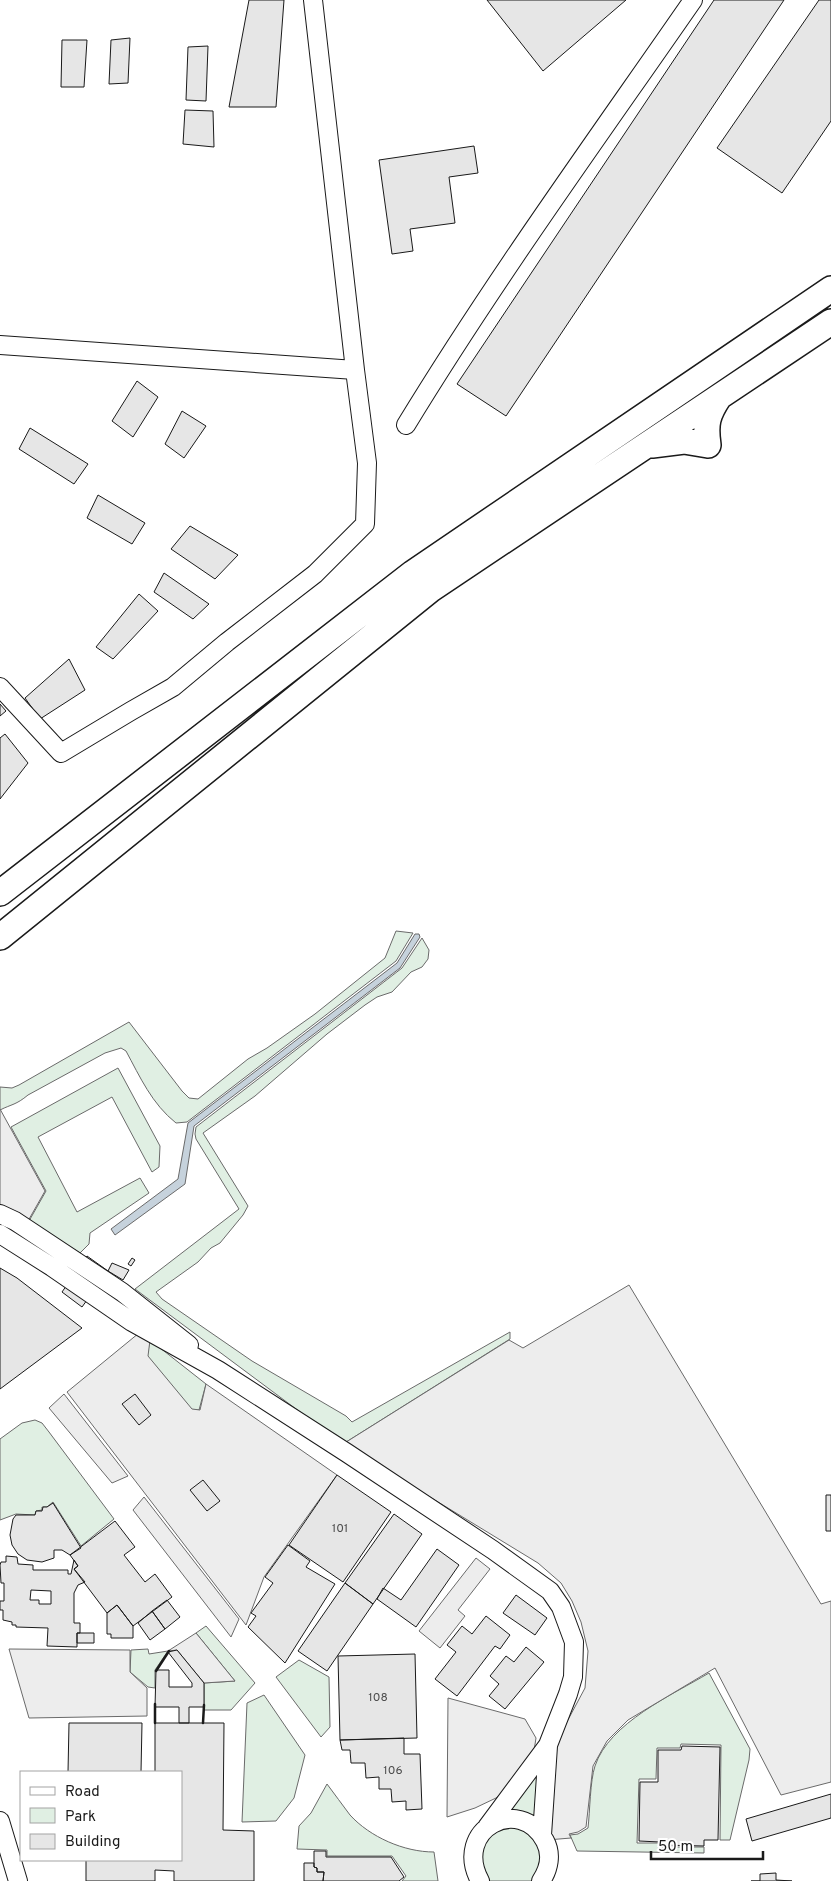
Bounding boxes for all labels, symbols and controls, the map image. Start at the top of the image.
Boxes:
house number: 101 [332,1521,348,1537]
house number: 108 [368,1690,388,1706]
house number: 106 [383,1763,403,1779]
legend [20,1771,182,1861]
text: Road [65,1783,100,1802]
text: Park [65,1808,96,1827]
scale bar [651,1828,764,1860]
text: Building [65,1833,120,1852]
text: 50 m [658,1838,693,1857]

